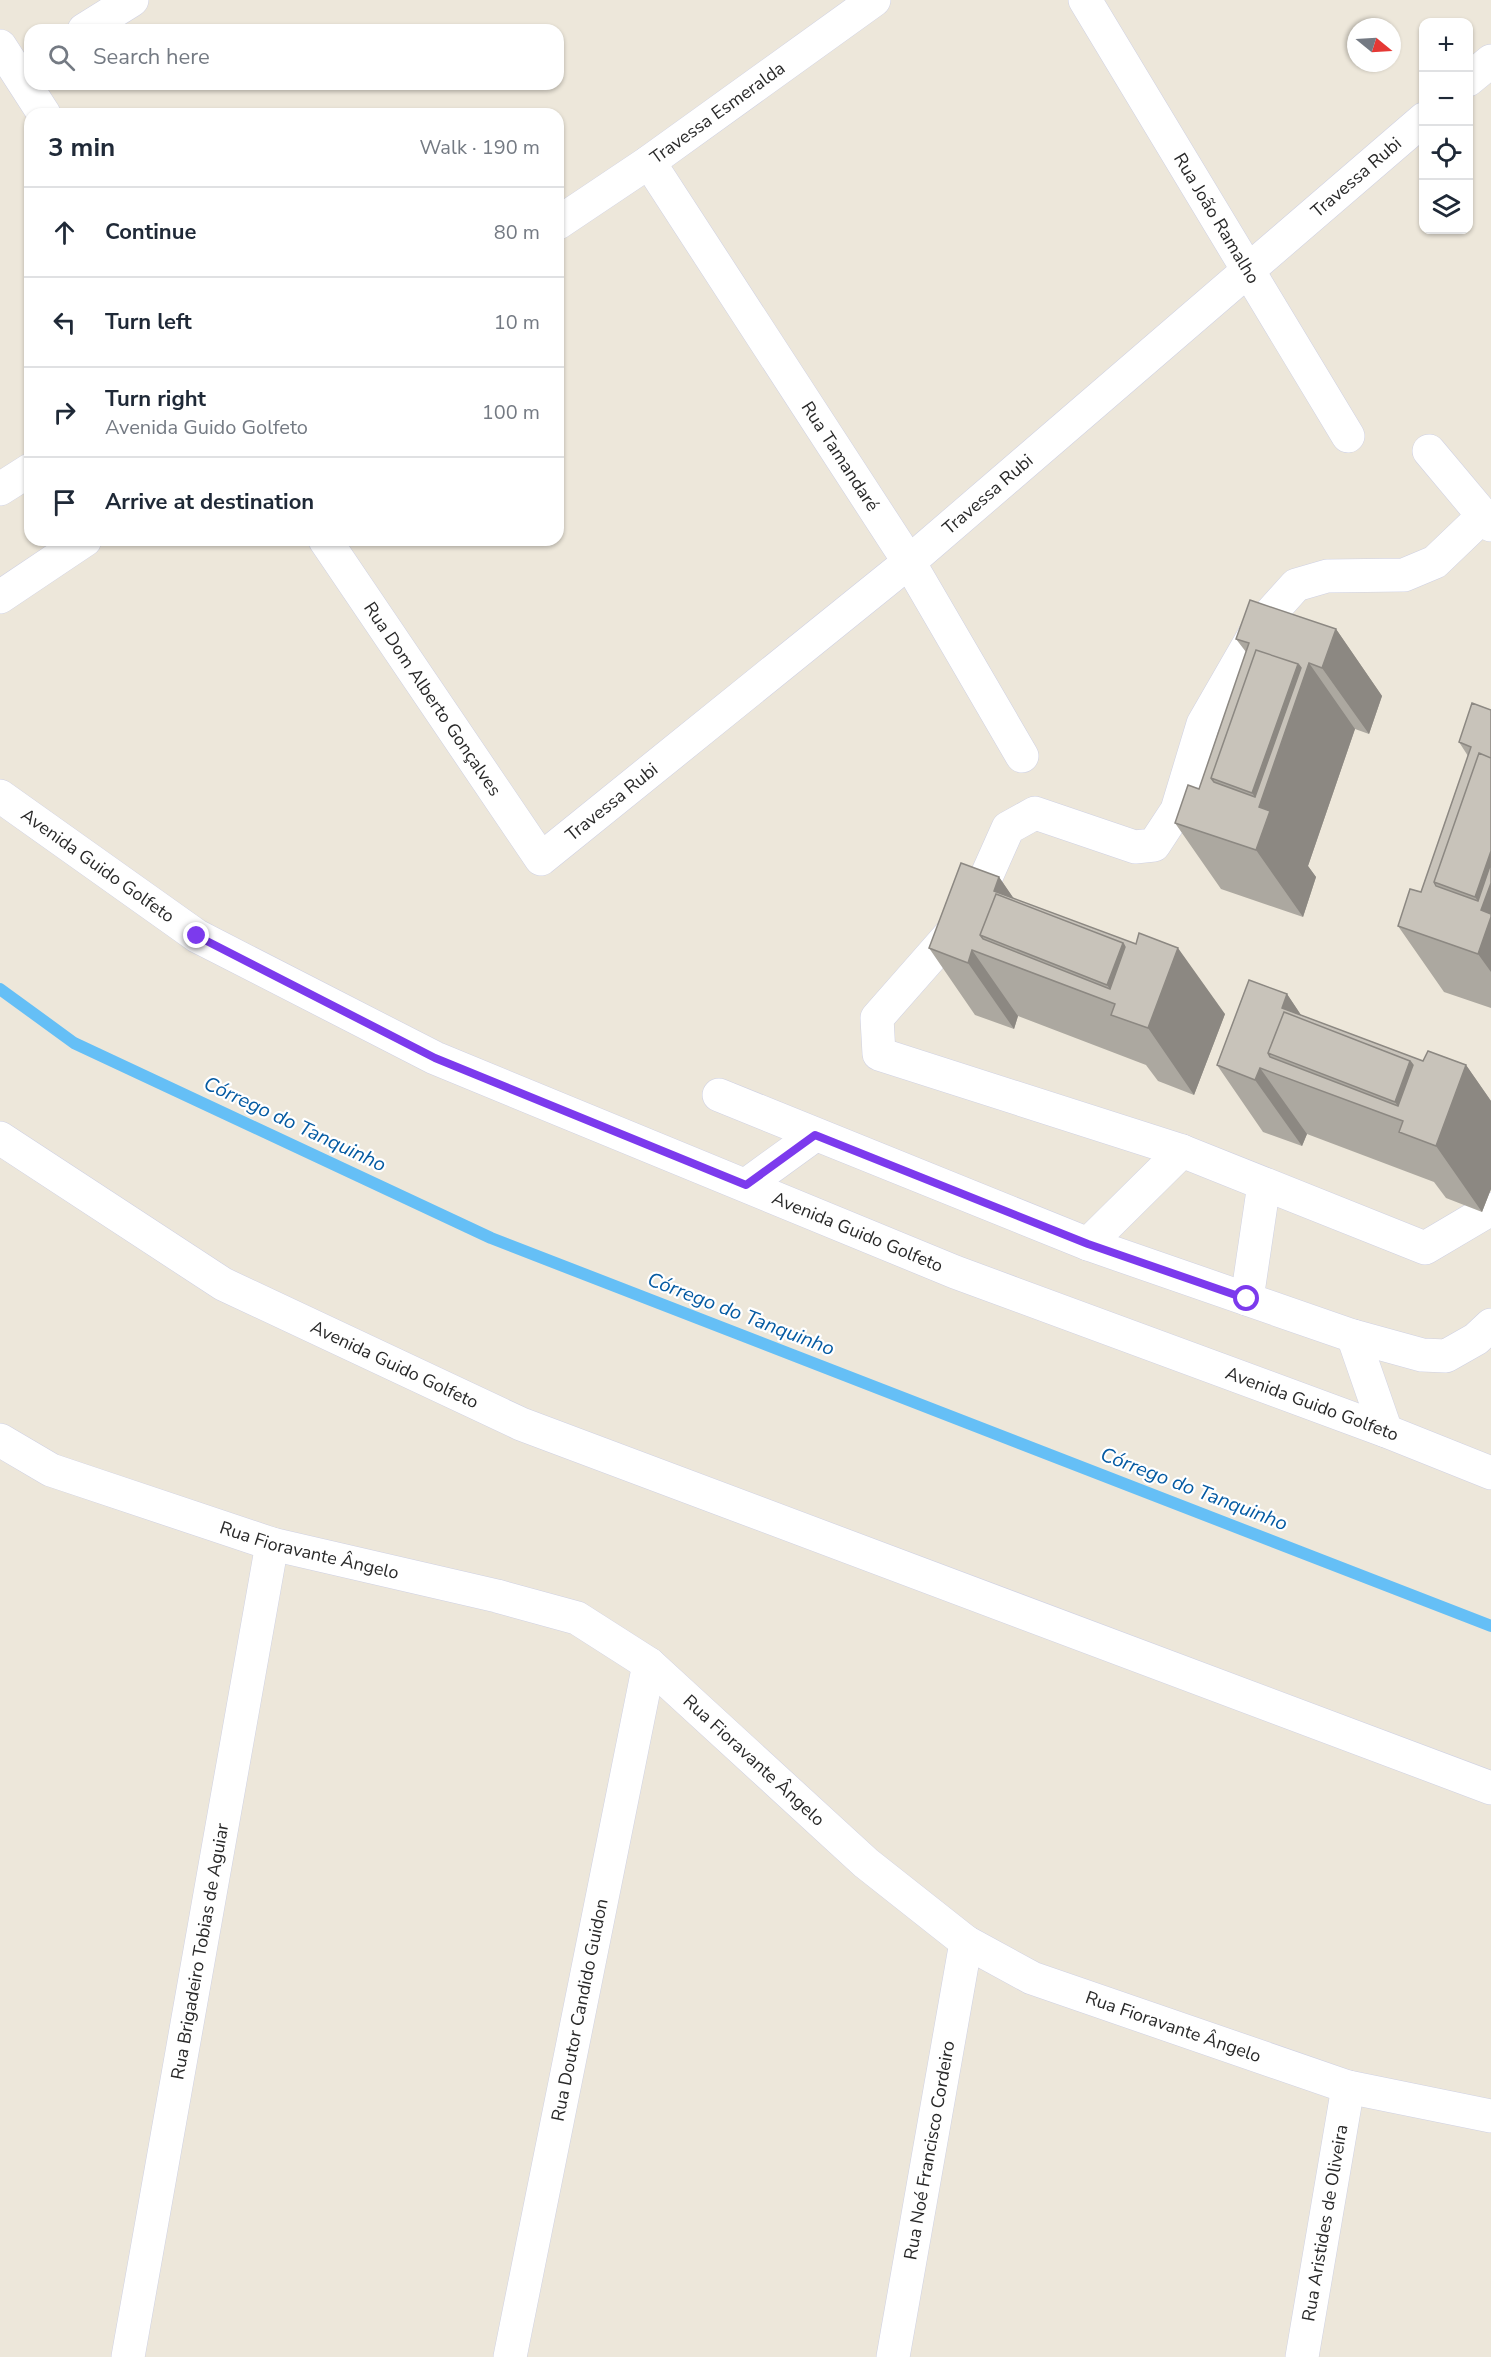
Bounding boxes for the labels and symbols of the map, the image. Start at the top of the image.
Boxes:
north arrow [1347,18,1401,72]
street label: Travessa Esmeralda [645,56,790,169]
street label: Travessa Rubi [1306,132,1407,223]
street label: Rua João Ramalho [1168,149,1265,288]
street label: Rua Tamandaré [796,397,885,516]
street label: Travessa Rubi [937,449,1038,540]
street label: Rua Dom Alberto Gonçalves [358,597,507,801]
street label: Travessa Rubi [560,757,663,847]
street label: Avenida Guido Golfeto [16,803,179,928]
route end [183,922,209,948]
water label: Córrego do Tanquinho [199,1070,391,1178]
street label: Avenida Guido Golfeto [768,1186,947,1278]
water label: Córrego do Tanquinho [644,1266,838,1362]
route start [1233,1285,1259,1311]
street label: Avenida Guido Golfeto [307,1315,482,1414]
street label: Avenida Guido Golfeto [1222,1361,1402,1447]
water label: Córrego do Tanquinho [1097,1441,1291,1537]
street label: Rua Fioravante Ângelo [217,1515,401,1585]
street label: Rua Fioravante Ângelo [678,1689,830,1831]
street label: Rua Brigadeiro Tobias de Aguiar [165,1821,234,2082]
street label: Rua Doutor Candido Guidon [546,1896,614,2123]
street label: Rua Fioravante Ângelo [1082,1985,1264,2068]
street label: Rua Noé Francisco Cordeiro [898,2039,960,2262]
street label: Rua Aristides de Oliveira [1296,2123,1353,2323]

